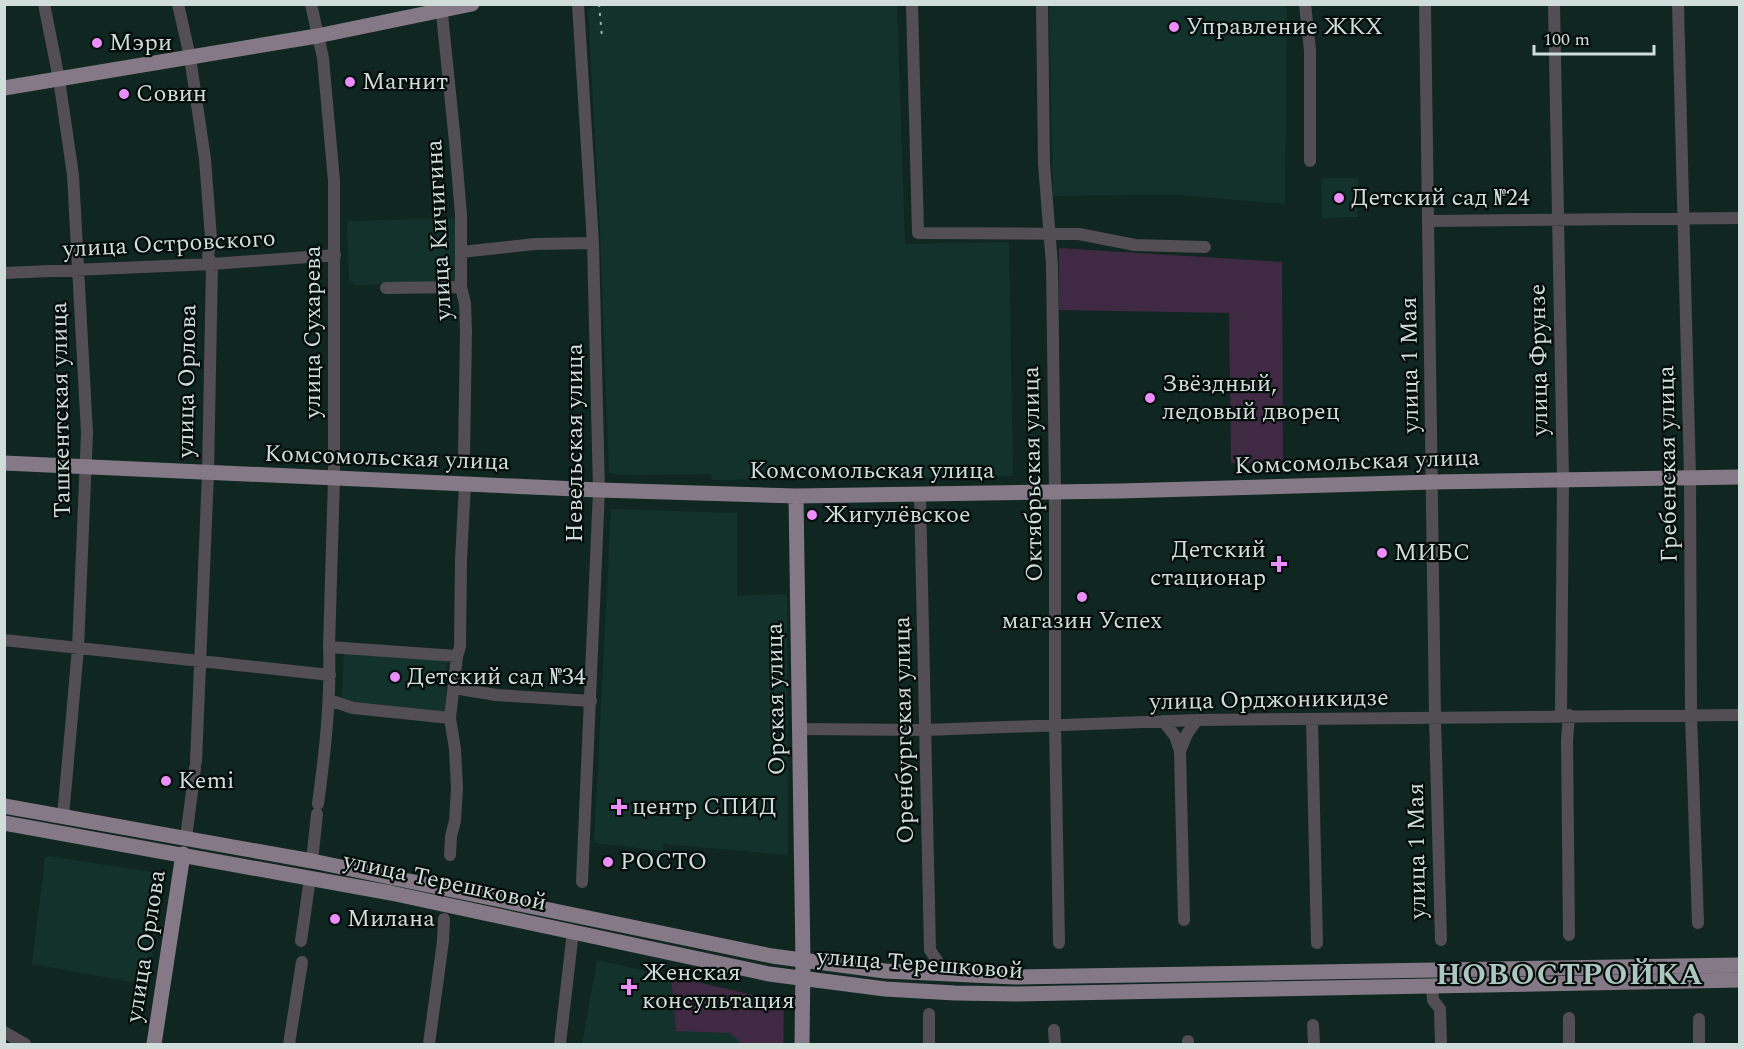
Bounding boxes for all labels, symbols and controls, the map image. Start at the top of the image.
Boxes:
place label: Управление ЖКХ [1186,9,1383,45]
scale bar [1534,18,1654,56]
marker: Управление ЖКХ [1167,20,1181,34]
place label: Мэри [109,25,172,61]
text: 100 m [1543,26,1590,53]
marker: Мэри [90,36,104,50]
place label: Магнит [362,64,448,100]
marker: Магнит [343,75,357,89]
place label: Совин [136,76,207,112]
marker: Совин [117,87,131,101]
street label: улица Кичигина [416,138,462,322]
place label: Детский сад №24 [1351,180,1530,216]
marker: Детский сад №24 [1332,191,1346,205]
street label: улица Островского [61,220,276,268]
street label: улица Сухарева [295,245,331,420]
street label: улица Фрунзе [1520,283,1558,438]
street label: улица 1 Мая [1391,297,1429,434]
street label: Ташкентская улица [41,301,81,519]
street label: улица Орлова [168,303,206,459]
street label: Невельская улица [557,343,593,543]
street label: Гребенская улица [1648,365,1688,563]
street label: Октябрьская улица [1013,366,1053,582]
place label: Звёздный, ледовый дворец [1162,366,1340,430]
marker: Звёздный, ледовый дворец [1143,391,1157,405]
street label: Комсомольская улица [264,436,511,480]
street label: Комсомольская улица [1234,440,1481,484]
street label: Комсомольская улица [749,453,995,489]
place label: Жигулёвское [824,497,971,533]
marker: Жигулёвское [805,508,819,522]
place label: Детский стационар [1150,532,1266,596]
place label: МИБС [1394,535,1470,571]
marker: МИБС [1375,546,1389,560]
marker: Детский стационар [1270,555,1288,573]
marker: магазин Успех [1075,590,1089,604]
place label: магазин Успех [1002,603,1162,639]
street label: Оренбургская улица [884,616,924,844]
street label: Орская улица [757,622,795,776]
place label: Детский сад №34 [407,659,586,695]
marker: Детский сад №34 [388,670,402,684]
street label: улица Орджоникидзе [1148,680,1389,720]
place label: Kemi [178,763,234,799]
marker: Kemi [159,774,173,788]
street label: улица 1 Мая [1398,783,1436,920]
place label: центр СПИД [632,789,777,825]
marker: центр СПИД [610,798,628,816]
street label: улица Терешковой [339,843,550,921]
place label: РОСТО [620,844,707,880]
marker: РОСТО [601,855,615,869]
street label: улица Орлова [116,867,176,1026]
place label: Милана [347,901,435,937]
marker: Милана [328,912,342,926]
street label: улица Терешковой [815,939,1024,989]
district label: НОВОСТРОЙКА [1436,952,1704,998]
place label: Женская консультация [642,955,795,1019]
marker: Женская консультация [620,978,638,996]

